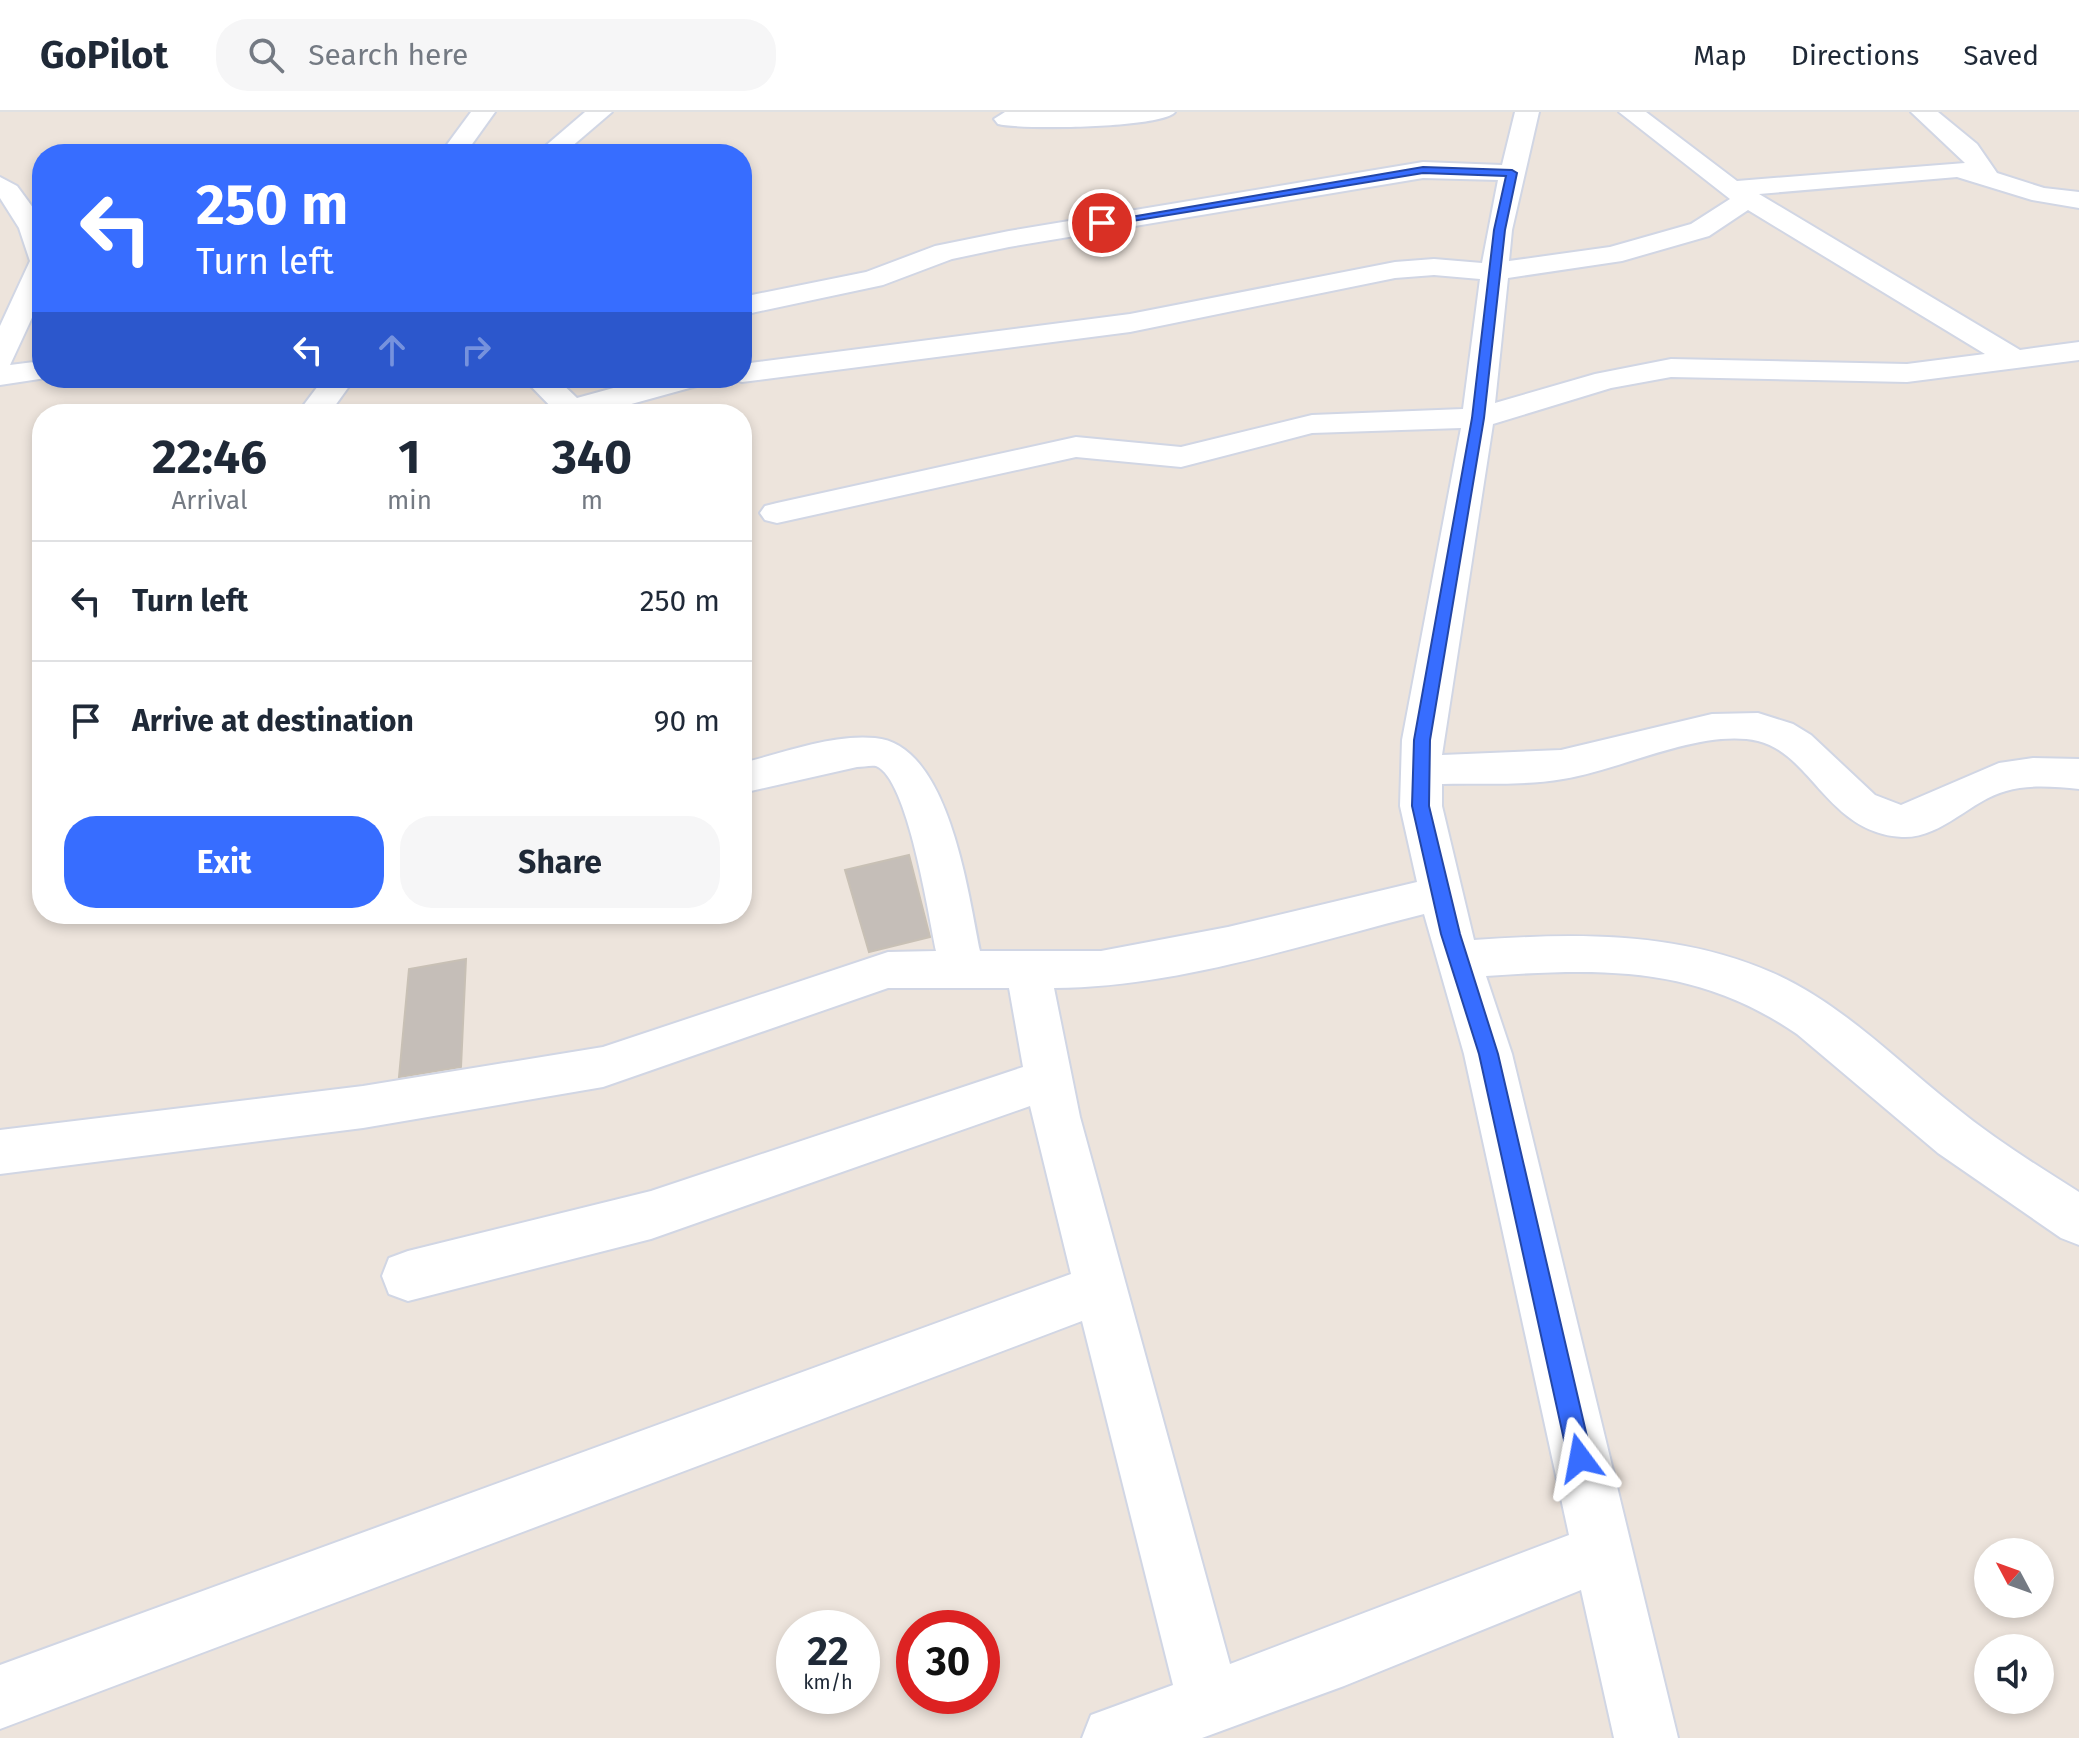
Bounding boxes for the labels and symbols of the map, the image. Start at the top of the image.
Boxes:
pin [1068,189,1136,257]
position arrow [1538,1416,1622,1500]
north arrow [1974,1538,2054,1618]
speed limit sign: 30 [896,1610,1000,1714]

